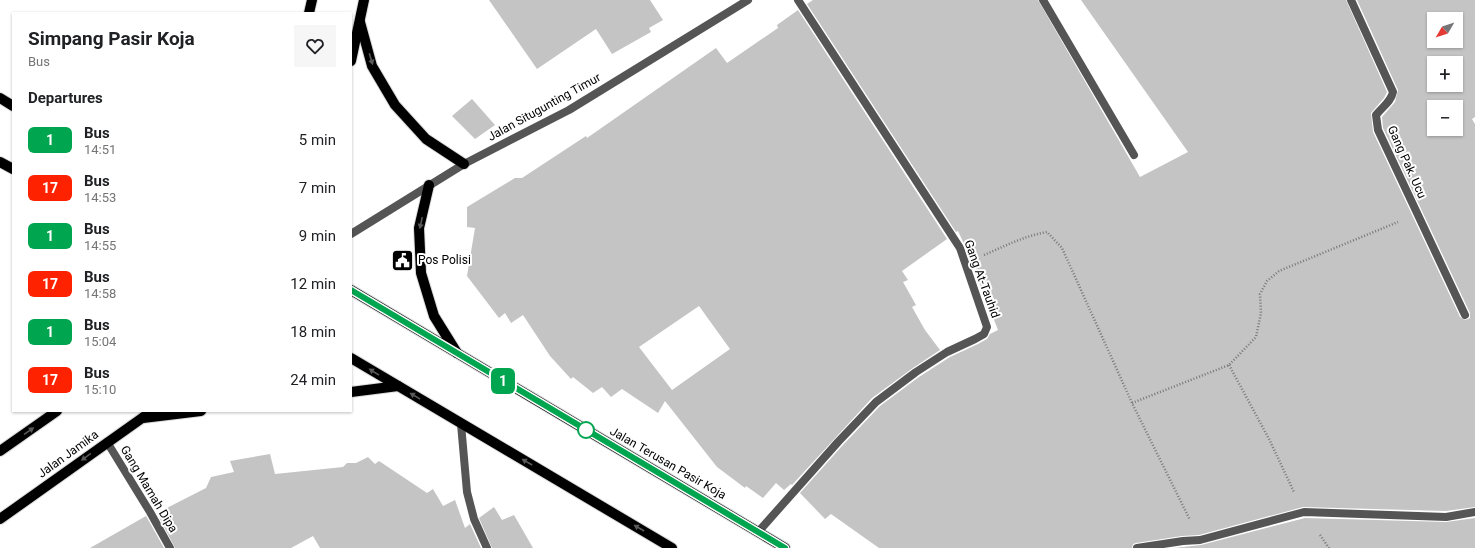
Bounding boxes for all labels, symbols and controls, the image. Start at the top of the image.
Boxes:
north arrow [1427,12,1463,48]
map controls [1427,12,1463,136]
button: heart [294,25,336,67]
text: Simpang Pasir Koja [28,27,195,50]
text: Bus [28,54,50,69]
one-way arrow [368,54,374,66]
button: + [1427,56,1463,92]
street label: Jalan Situgunting Timur [485,70,603,144]
text: Departures [28,89,103,107]
button: − [1427,100,1463,136]
text: Bus [84,124,110,142]
street label: Gang Pak. Ucu [1385,124,1429,200]
text: 5 min [299,131,336,149]
text: 1 [46,132,54,148]
text: 14:51 [84,142,116,157]
text: Bus [84,172,110,190]
text: 7 min [299,179,336,197]
text: 17 [42,180,58,196]
text: 14:53 [84,190,116,205]
one-way arrow [417,216,423,229]
text: Bus [84,220,110,238]
text: 9 min [299,227,336,245]
text: 1 [46,228,54,244]
text: 14:55 [84,238,116,253]
street label: Gang At-Tauhid [961,238,1003,320]
public building icon: Pos Polisi [390,247,416,273]
place label: Pos Polisi [418,253,471,267]
text: Bus [84,268,110,286]
text: 12 min [290,275,336,293]
text: 17 [42,276,58,292]
text: 14:58 [84,286,116,301]
text: Bus [84,316,110,334]
text: 18 min [290,323,336,341]
text: 1 [46,324,54,340]
text: 15:04 [84,334,116,349]
text: Bus [84,364,110,382]
one-way arrow [369,368,379,376]
line badge: 1 [490,368,516,394]
text: 24 min [290,371,336,389]
text: 17 [42,372,58,388]
text: 1 [499,373,507,389]
text: 15:10 [84,382,116,397]
one-way arrow [409,393,421,400]
unlabelled marker [577,421,595,439]
street label: Jalan Terusan Pasir Koja [607,424,729,502]
one-way arrow [23,427,34,435]
street label: Jalan Jamika [35,427,101,481]
street label: Gang Mamah Dipa [118,443,180,535]
one-way arrow [81,453,92,461]
one-way arrow [521,459,533,466]
one-way arrow [633,525,645,532]

